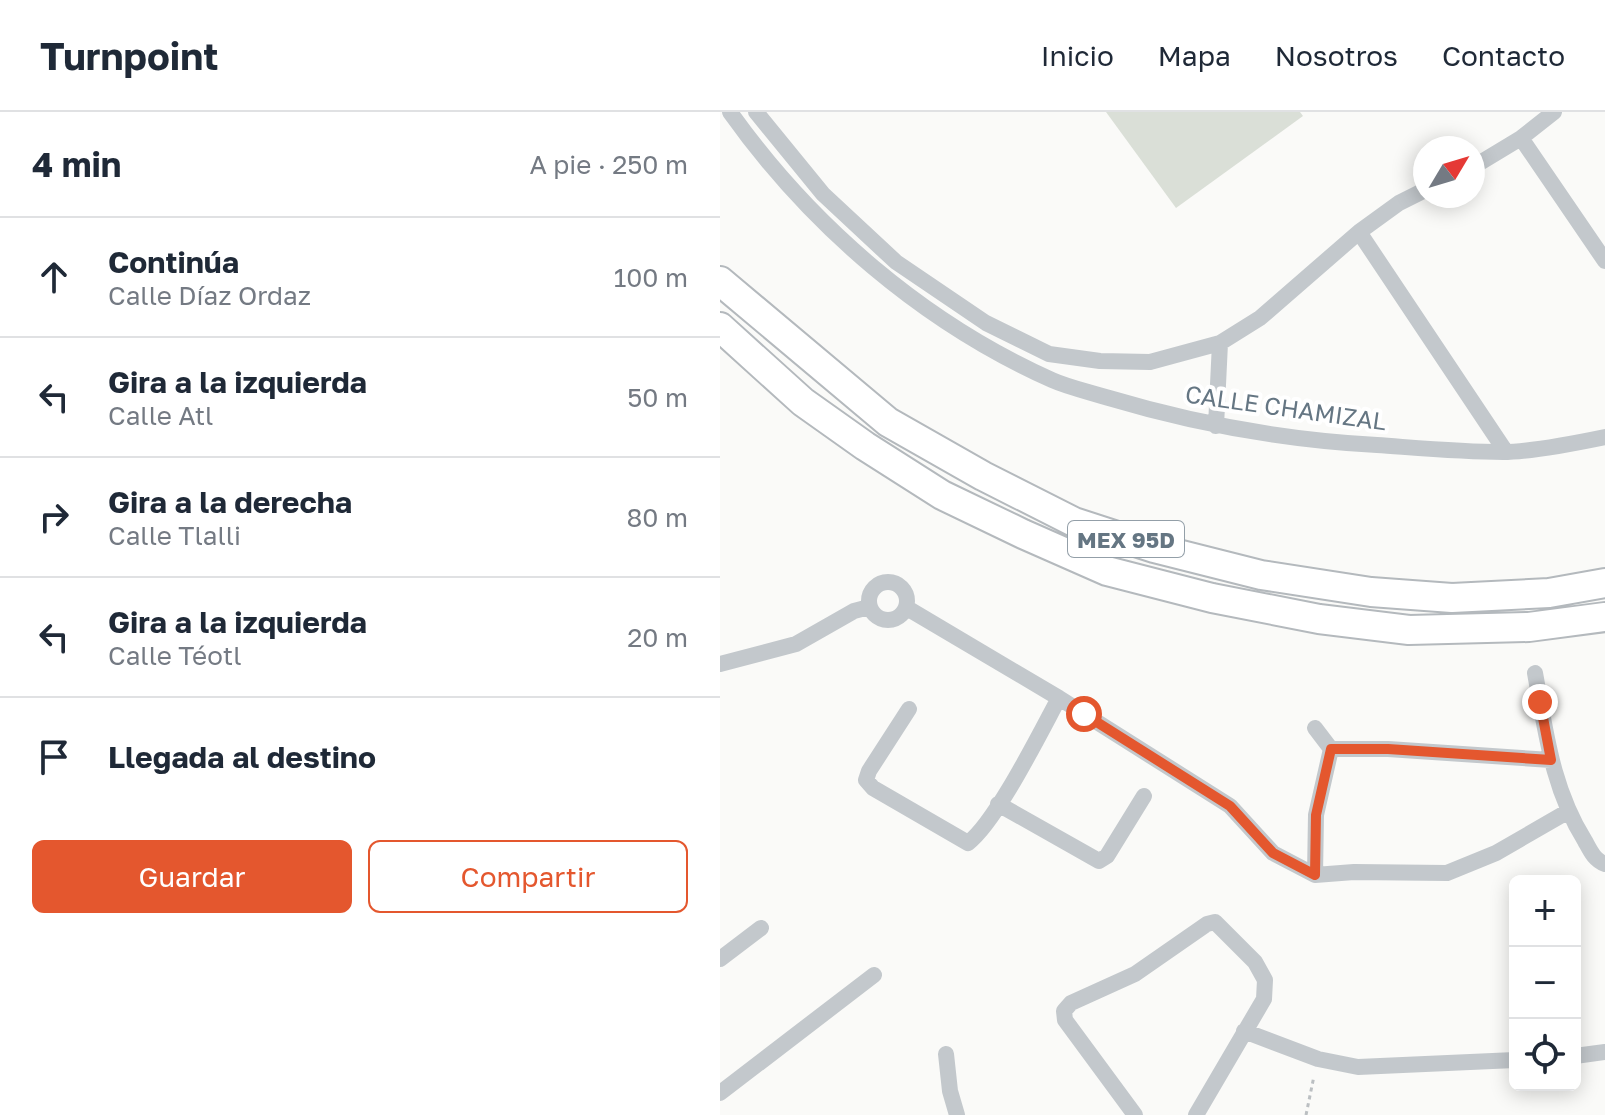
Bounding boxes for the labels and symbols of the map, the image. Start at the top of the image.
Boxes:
north arrow [1413,136,1485,208]
street label: CALLE CHAMIZAL [1184,379,1389,436]
road number: MEX 95D [1068,521,1184,557]
route end [1522,684,1558,720]
route start [1066,696,1102,732]

